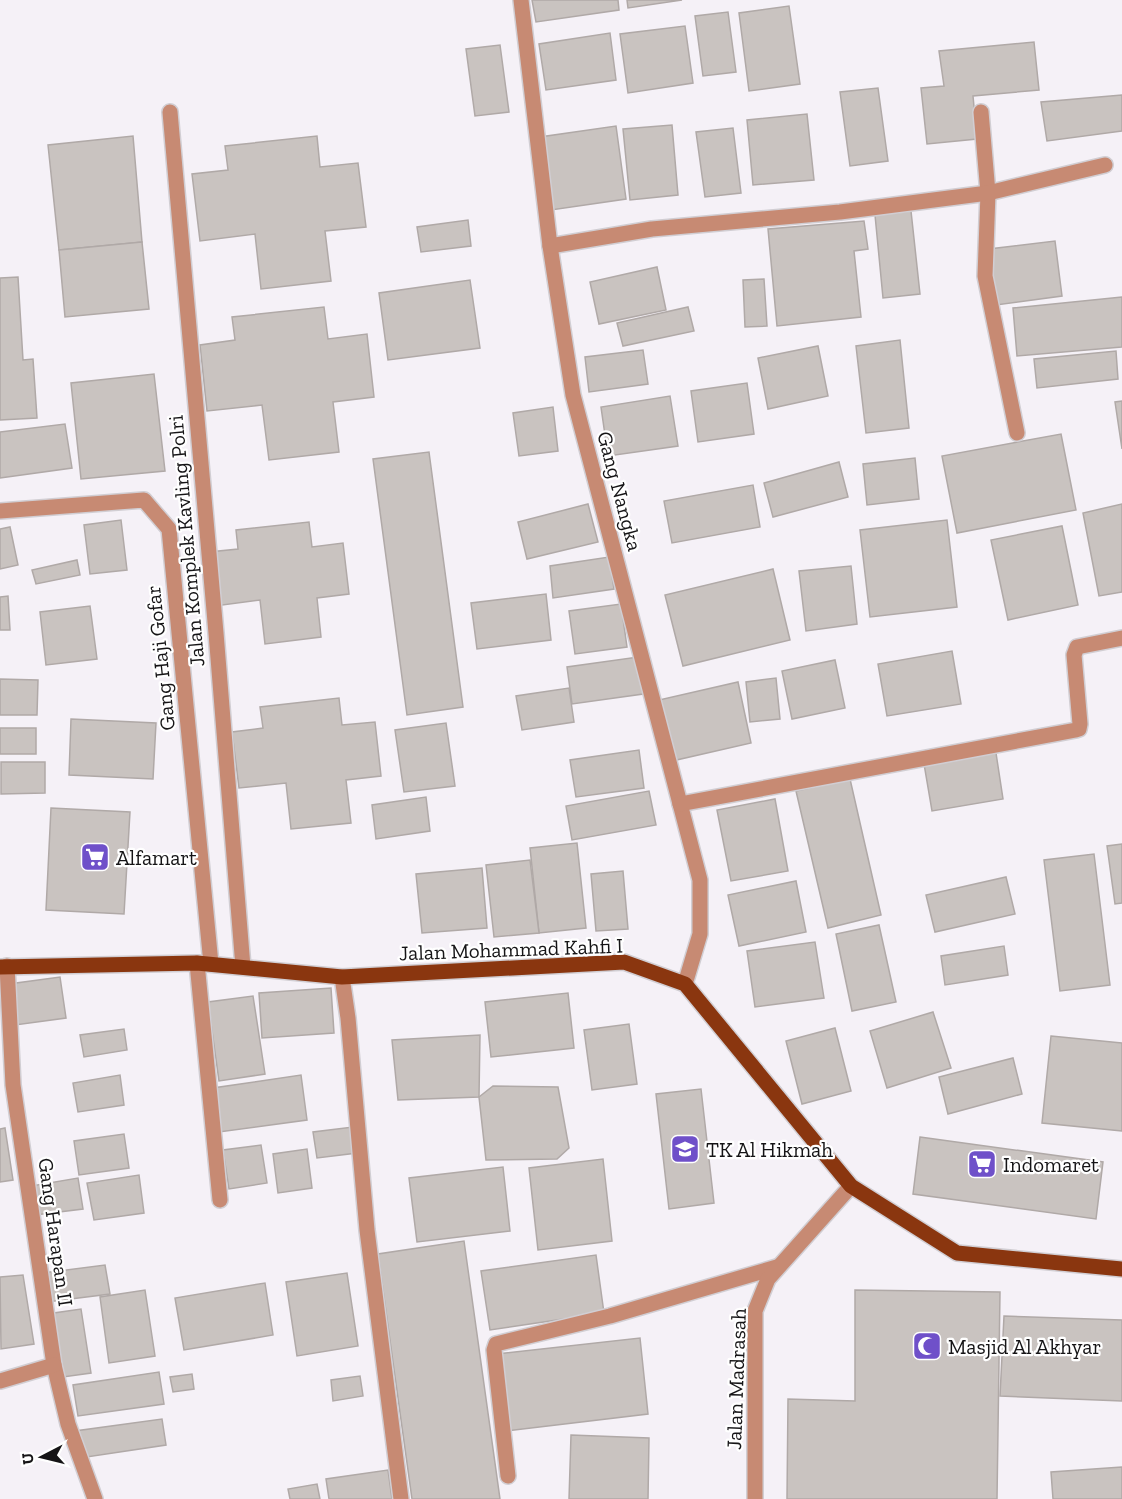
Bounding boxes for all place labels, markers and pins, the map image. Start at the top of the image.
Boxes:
supermarket icon: Alfamart [79,841,111,873]
place label: Alfamart [116,845,197,870]
school or university icon: TK Al Hikmah [669,1133,701,1165]
place label: TK Al Hikmah [706,1137,833,1162]
supermarket icon: Indomaret [966,1148,998,1180]
place label: Indomaret [1003,1152,1099,1177]
mosque icon: Masjid Al Akhyar [911,1330,943,1362]
place label: Masjid Al Akhyar [948,1334,1101,1360]

